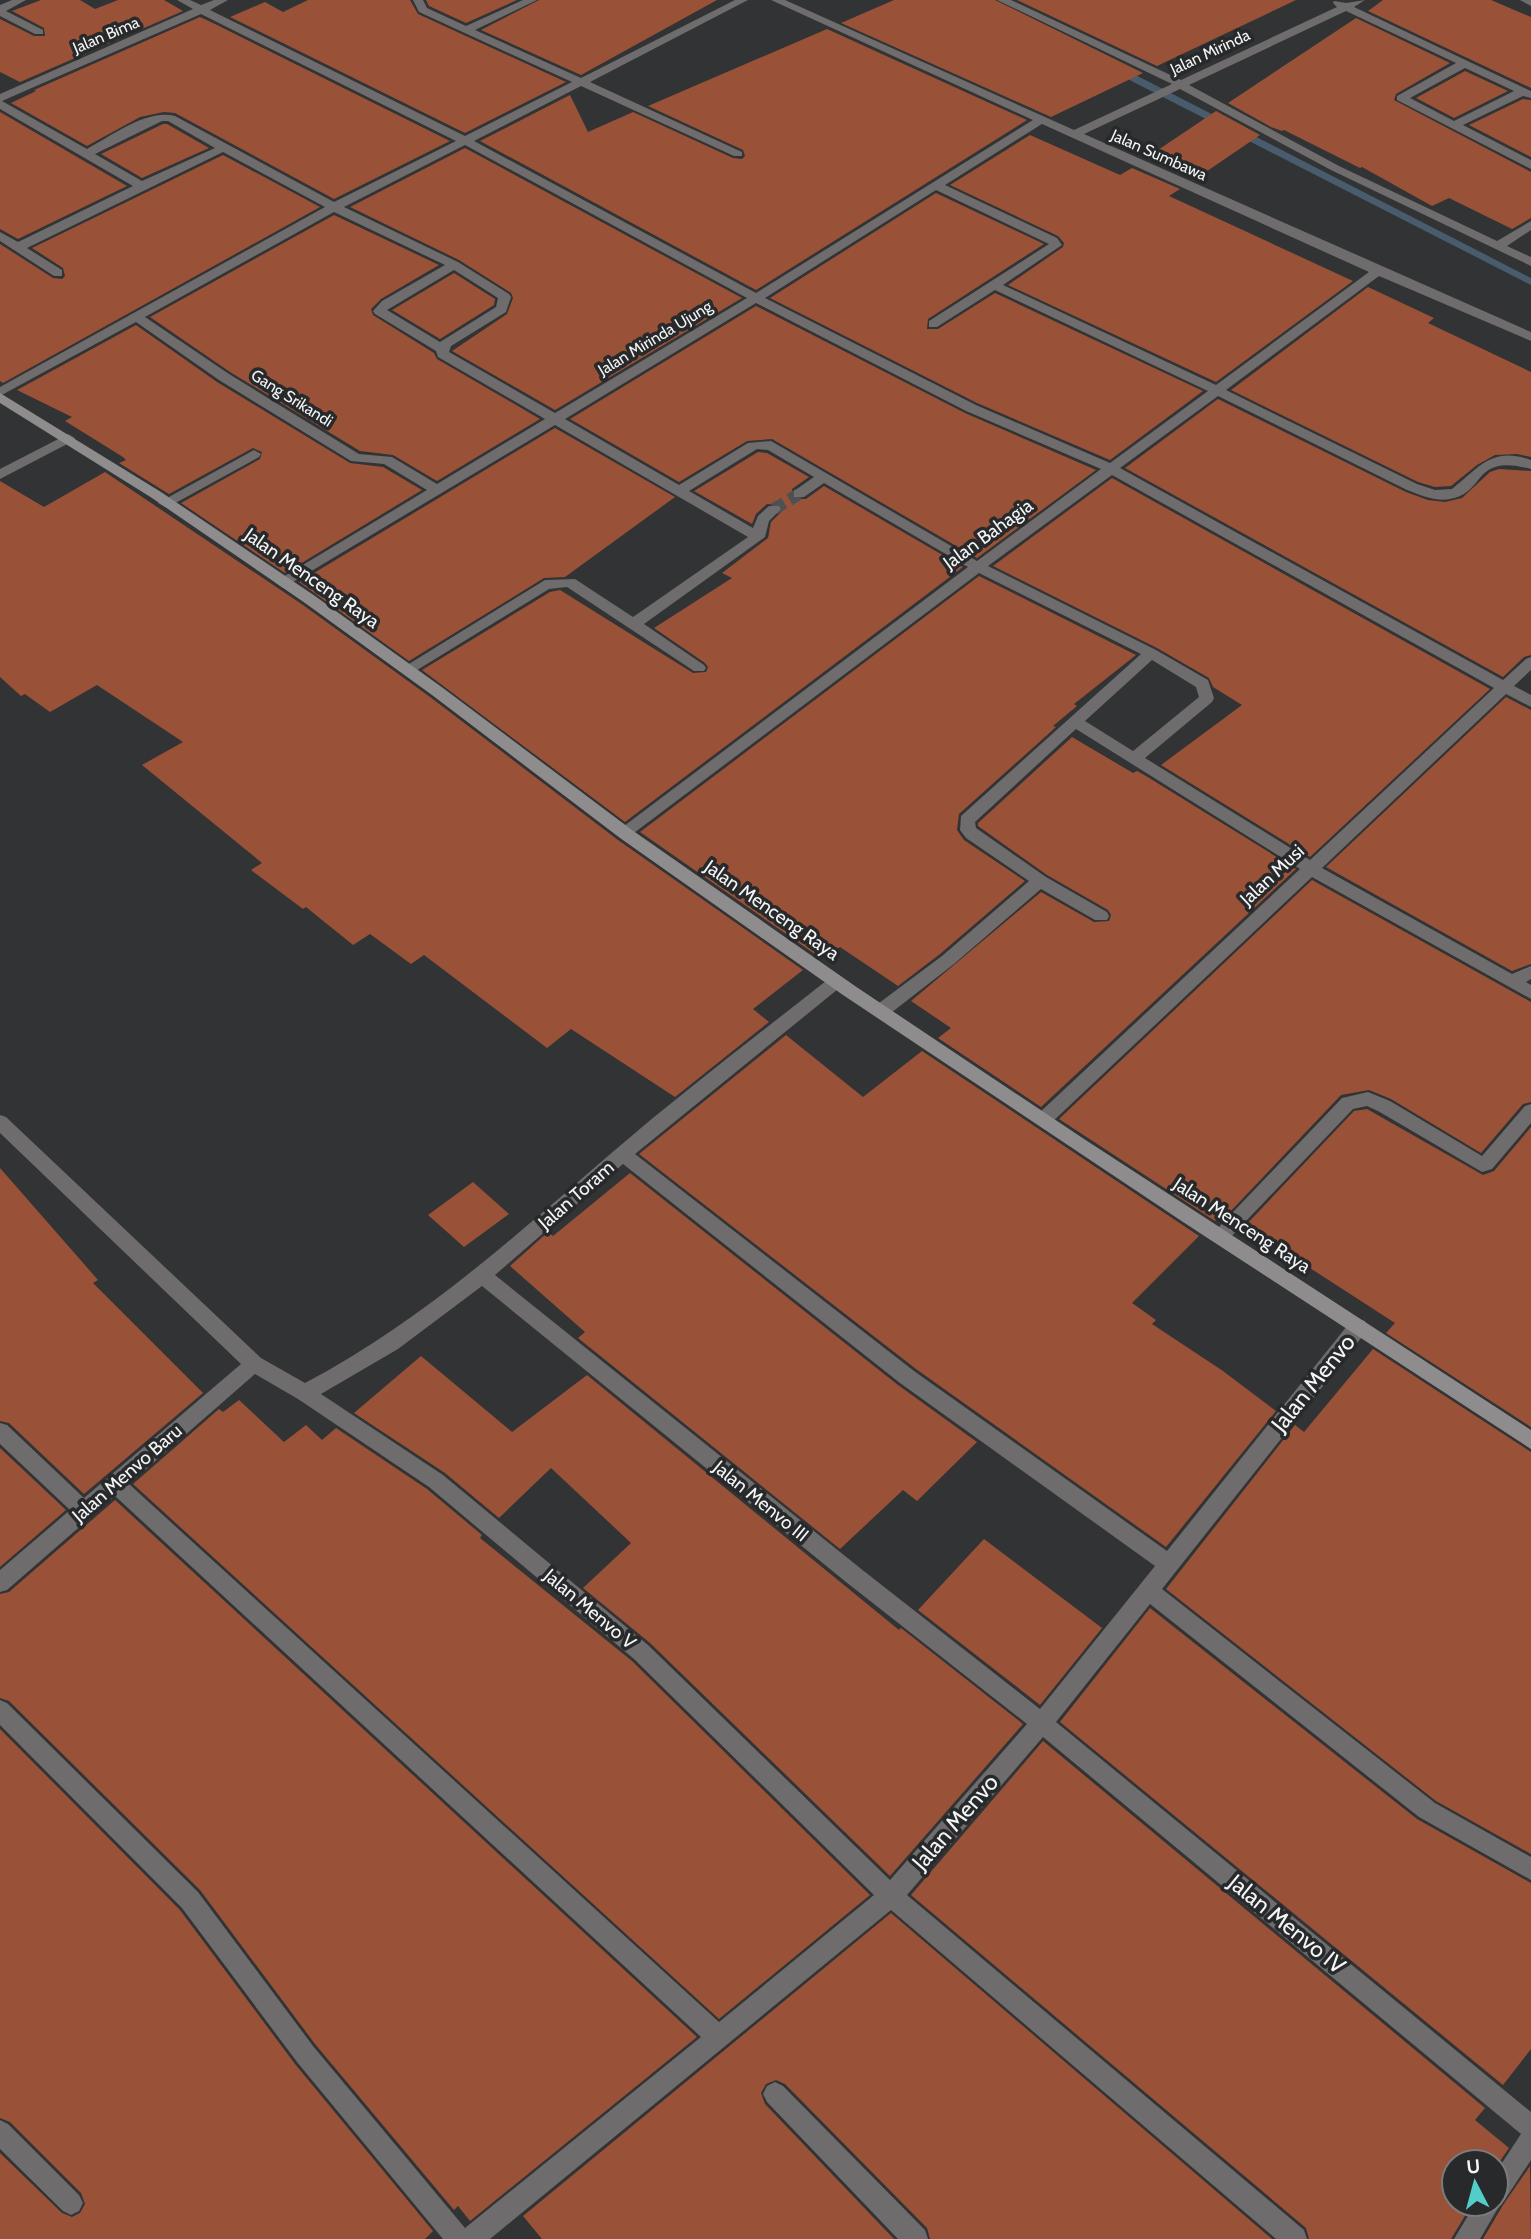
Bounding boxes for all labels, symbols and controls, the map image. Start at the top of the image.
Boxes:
street label: Jalan Bima [69,12,142,58]
street label: Jalan Mirinda [1166,25,1253,79]
street label: Jalan Sumbawa [1107,125,1210,185]
street label: Jalan Mirinda Ujung [594,296,716,380]
street label: Gang Srikandi [248,365,336,431]
street label: Jalan Bahagia [938,494,1037,575]
street label: Jalan Menceng Raya [239,522,384,633]
street label: Jalan Musi [1234,840,1309,911]
street label: Jalan Menceng Raya [699,854,844,965]
street label: Jalan Toram [533,1156,619,1235]
street label: Jalan Menceng Raya [1168,1171,1315,1278]
street label: Jalan Menvo [1264,1328,1361,1438]
street label: Jalan Menvo Baru [67,1419,187,1528]
street label: Jalan Menvo III [708,1455,813,1546]
street label: Jalan Menvo V [539,1563,641,1654]
street label: Jalan Menvo [905,1768,1004,1876]
street label: Jalan Menvo IV [1222,1868,1351,1980]
north arrow [1440,2148,1510,2218]
text: U [1465,2154,1481,2179]

